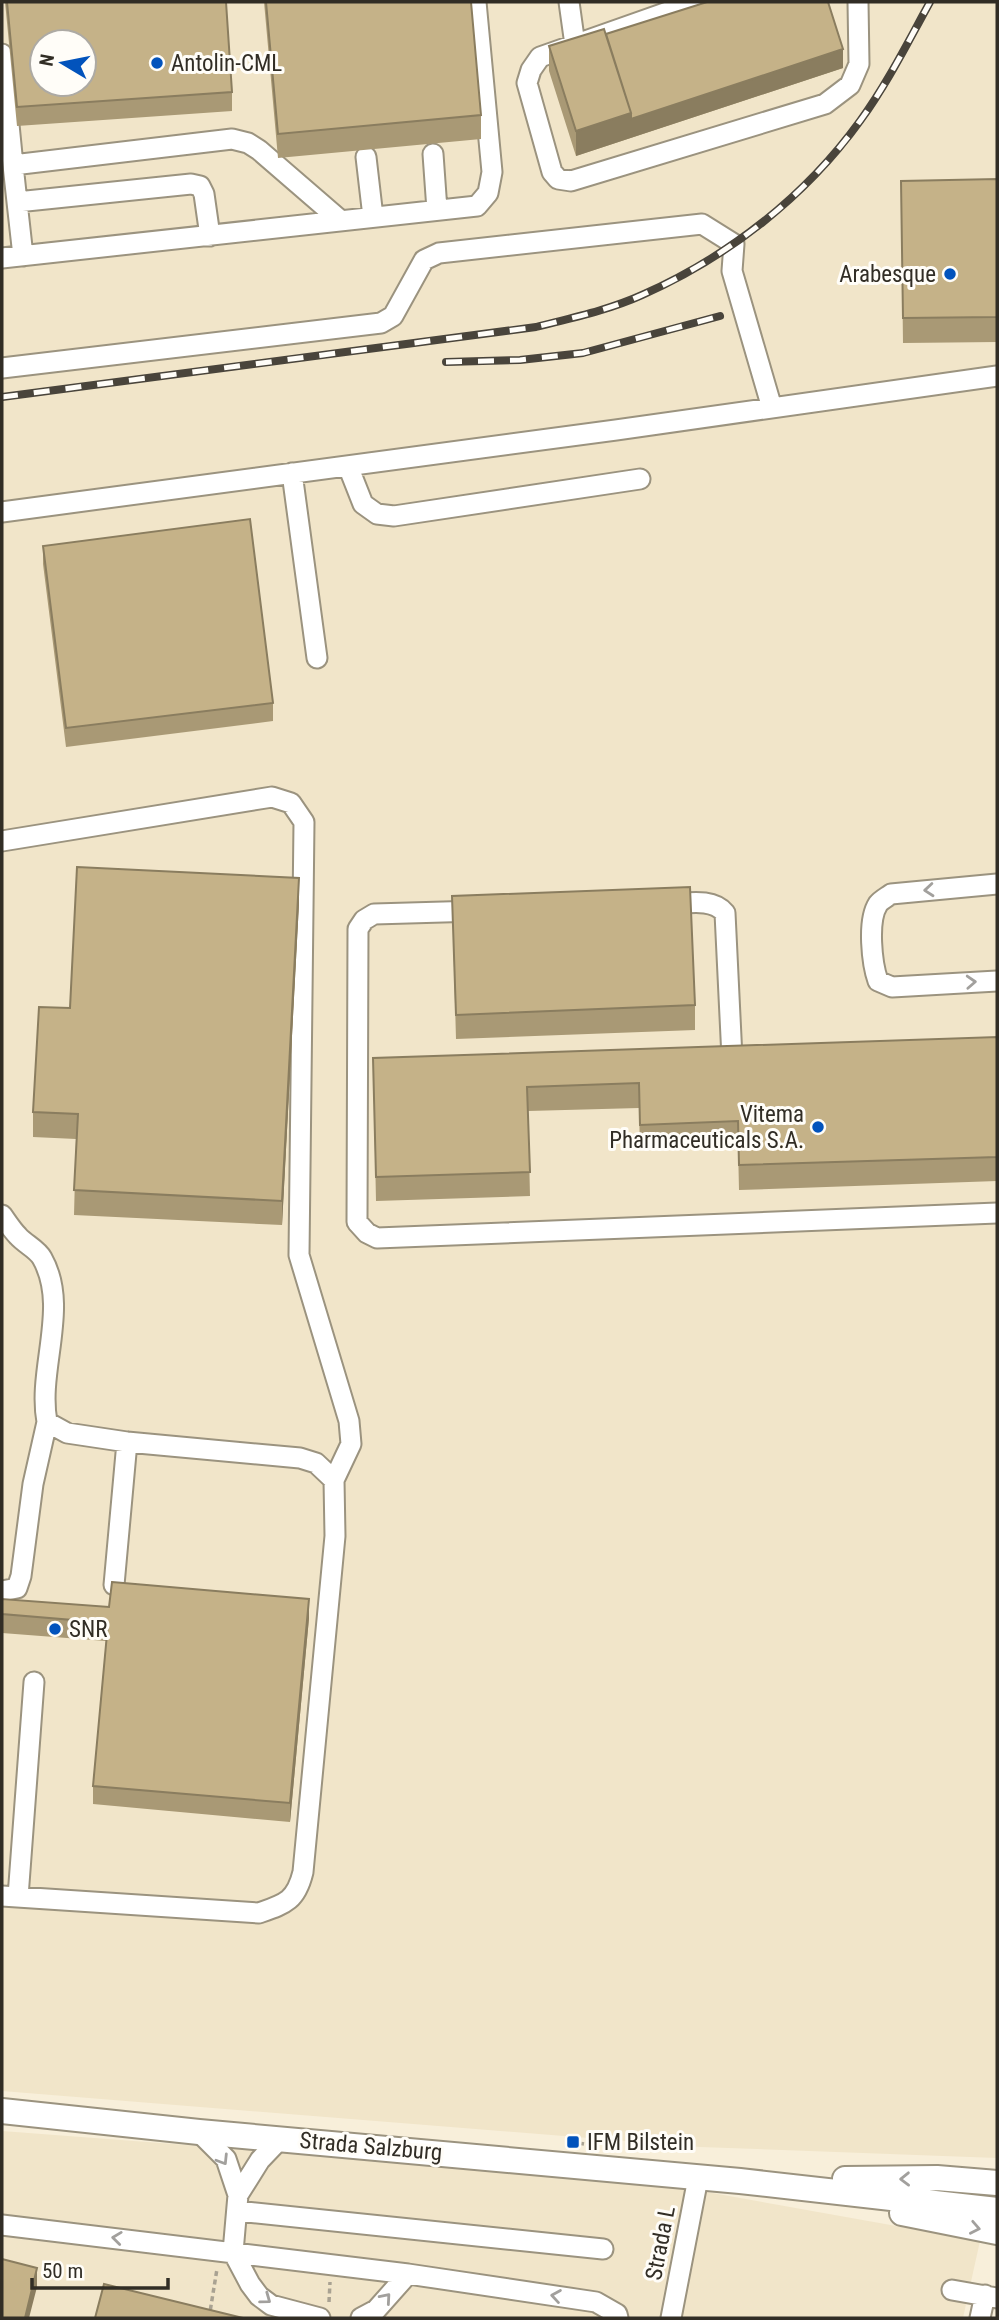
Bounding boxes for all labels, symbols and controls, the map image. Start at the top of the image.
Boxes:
north arrow [28,28,98,98]
place label: Antolin-CML [171,50,282,77]
text: N [34,52,59,68]
marker: Antolin-CML [149,55,165,71]
place label: Arabesque [839,261,936,288]
marker: Arabesque [942,266,958,282]
one-way arrow [923,883,935,898]
one-way arrow [965,975,976,990]
place label: Vitema Pharmaceuticals S.A. [609,1101,804,1154]
marker: Vitema Pharmaceuticals S.A. [810,1119,826,1135]
place label: SNR [69,1616,107,1643]
marker: SNR [47,1621,63,1637]
street label: Strada Salzburg [299,2127,443,2166]
place label: IFM Bilstein [587,2129,694,2156]
marker: IFM Bilstein [565,2134,581,2150]
one-way arrow [215,2152,228,2165]
one-way arrow [899,2171,909,2187]
street label: Strada L [640,2204,681,2282]
one-way arrow [969,2219,981,2234]
one-way arrow [111,2230,122,2245]
scale bar [32,2246,168,2290]
text: 50 m [42,2259,83,2283]
one-way arrow [551,2289,562,2304]
one-way arrow [258,2291,270,2303]
one-way arrow [378,2294,390,2307]

